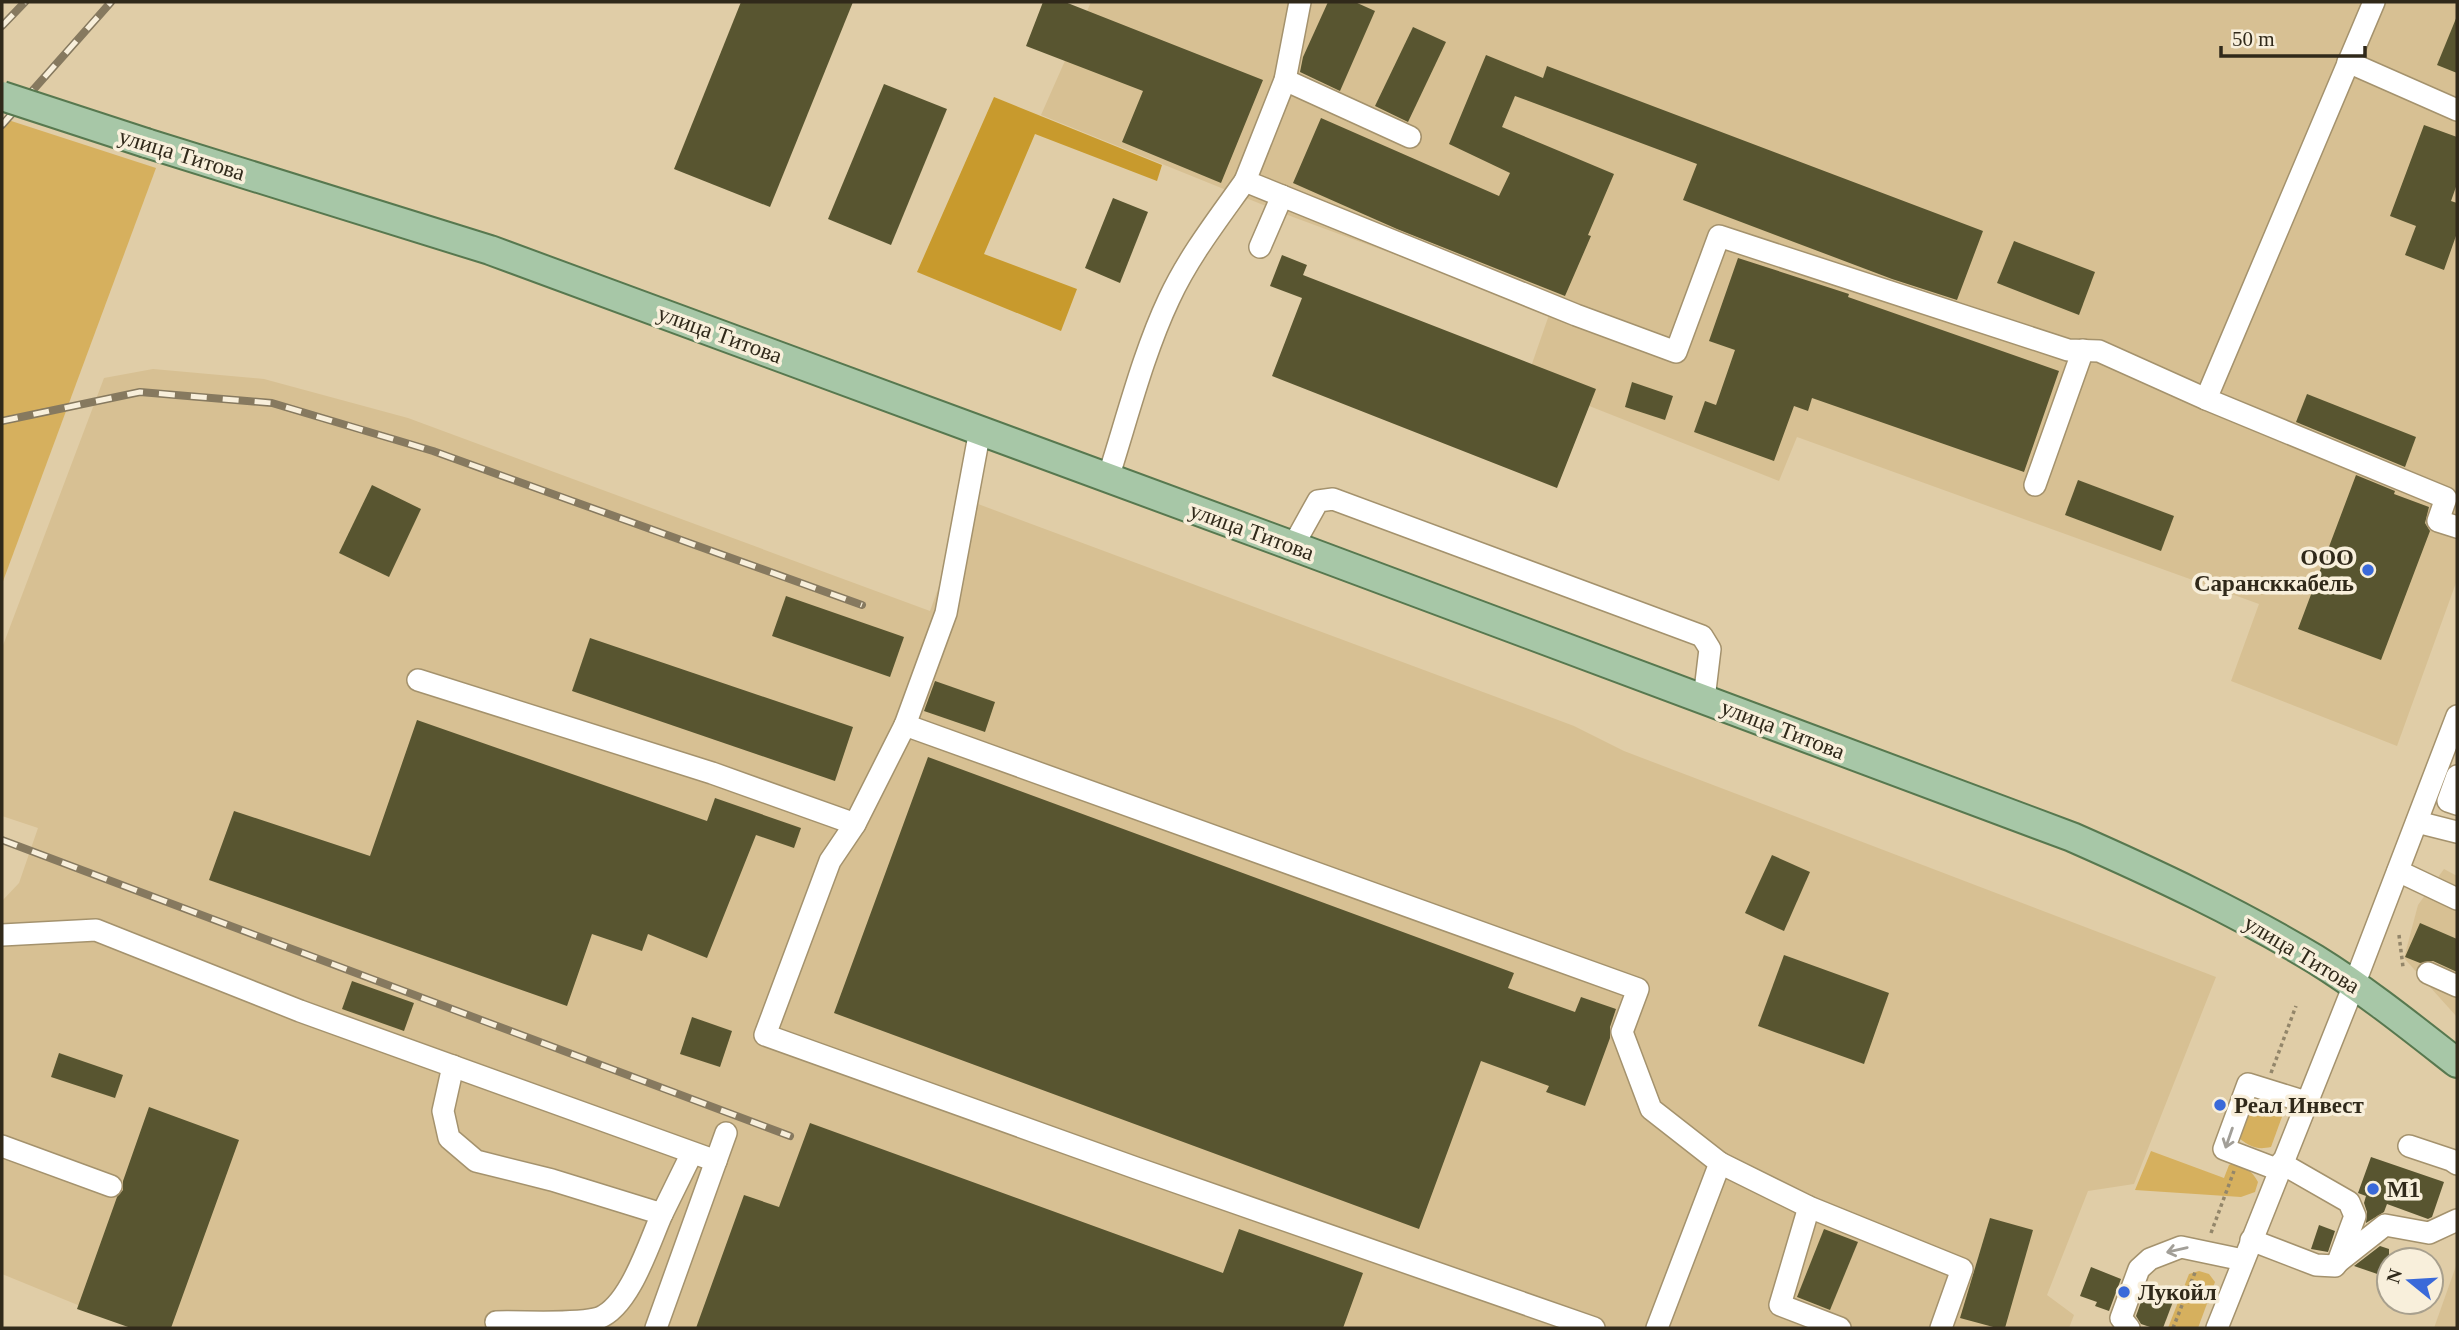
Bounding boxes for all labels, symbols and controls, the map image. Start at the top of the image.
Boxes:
scale bar [2221,14,2364,58]
text: 50 m [2232,27,2275,51]
street label: улица Титова [116,123,248,185]
street label: улица Титова [654,300,785,369]
street label: улица Титова [1186,497,1317,566]
place label: ООО Сарансккабель [2194,545,2354,596]
marker: ООО Сарансккабель [2360,562,2376,578]
street label: улица Титова [1717,694,1848,764]
street label: улица Титова [2239,910,2364,999]
place label: Реал Инвест [2234,1093,2365,1118]
marker: Реал Инвест [2212,1097,2228,1113]
one-way arrow [2221,1126,2234,1148]
place label: М1 [2387,1177,2420,1202]
marker: М1 [2365,1181,2381,1197]
one-way arrow [2166,1245,2188,1258]
north arrow [2375,1246,2445,1316]
text: N [2382,1266,2406,1286]
place label: Лукойл [2138,1280,2217,1305]
marker: Лукойл [2116,1284,2132,1300]

